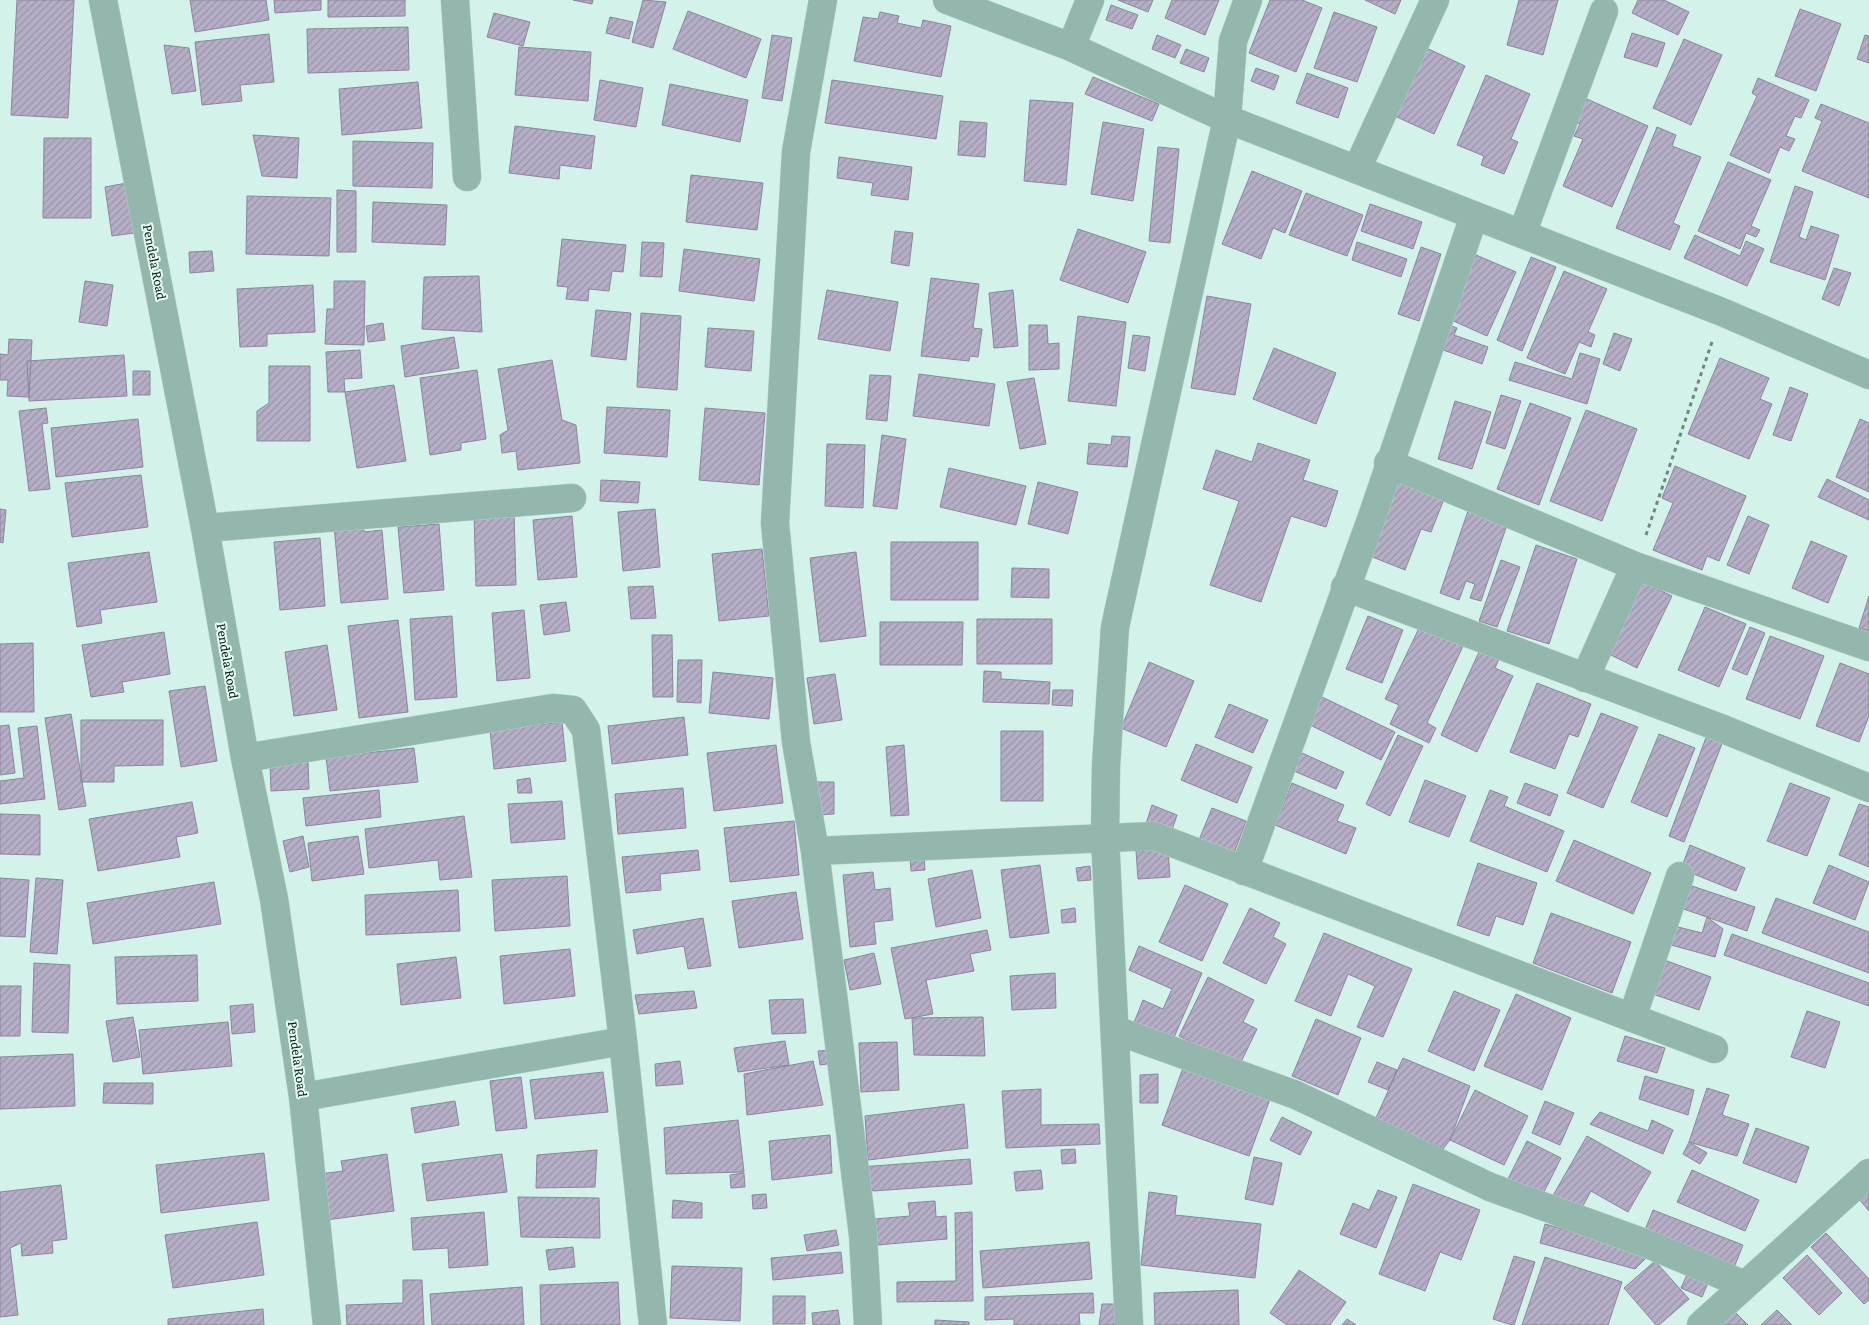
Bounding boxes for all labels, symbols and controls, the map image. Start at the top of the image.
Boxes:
street label: Pendela Road [139,223,171,302]
street label: Pendela Road [212,622,244,701]
street label: Pendela Road [284,1020,312,1099]

